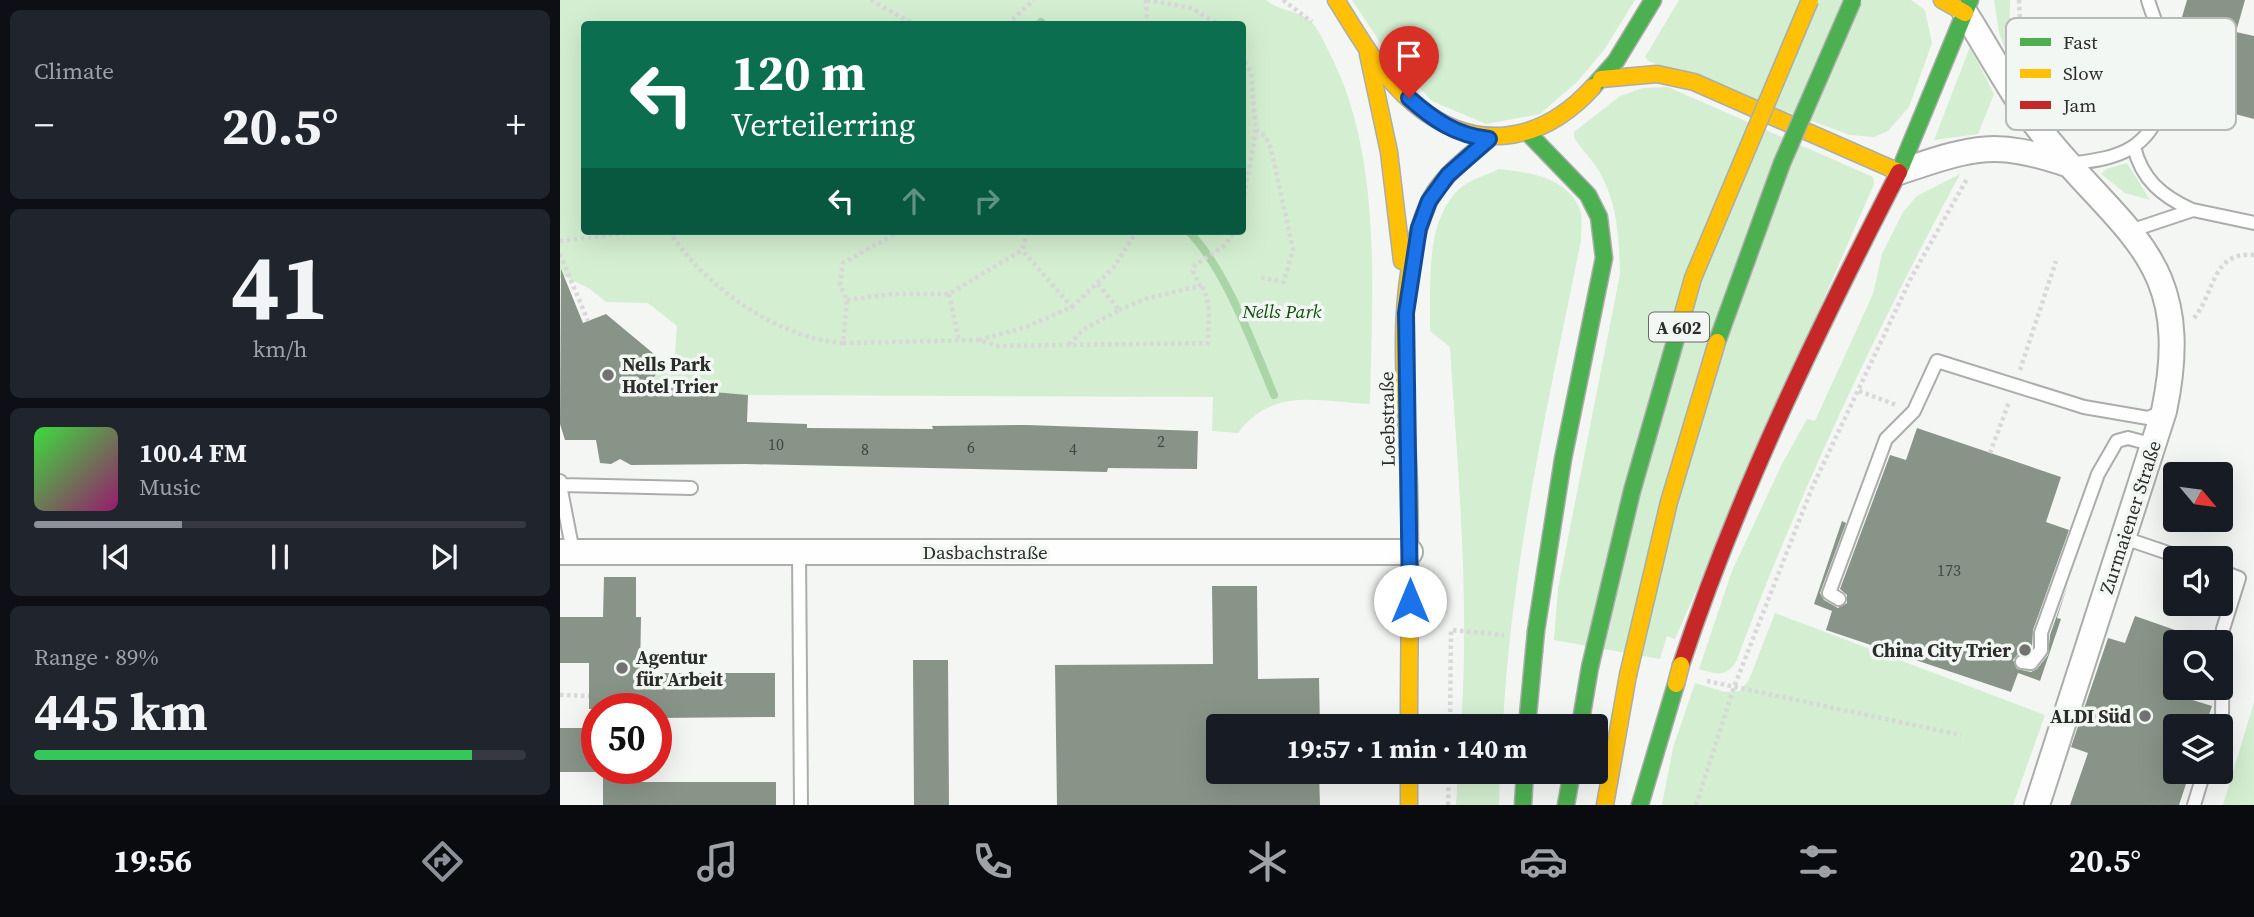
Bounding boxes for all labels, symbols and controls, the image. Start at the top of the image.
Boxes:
legend [2006,18,2236,130]
pin [1379,26,1439,98]
text: Fast [2063,29,2098,55]
icon: arrive [1390,37,1428,75]
text: 120 m [731,39,866,106]
icon: left [616,49,707,140]
text: Climate [34,55,114,87]
text: Slow [2063,60,2104,86]
text: 20.5° [221,90,339,161]
text: Jam [2062,92,2096,118]
text: − [34,99,54,151]
text: + [506,99,526,151]
text: Verteilerring [731,103,915,147]
icon: left [822,182,860,220]
icon: ahead [895,182,933,220]
icon: right [968,182,1006,220]
text: 41 [231,225,329,349]
park label: Nells Park [1241,298,1322,324]
road number: A 602 [1649,312,1709,342]
text: km/h [253,333,307,365]
place label: Nells Park Hotel Trier [622,351,718,399]
marker: Nells Park Hotel Trier [600,367,616,383]
street label: Loebstraße [1373,371,1401,467]
house number: 2 [1157,430,1165,452]
house number: 10 [768,433,784,455]
text: 100.4 FM [139,435,247,471]
house number: 6 [967,436,975,458]
street label: Zurmaiener Straße [2093,437,2167,597]
house number: 8 [861,438,869,460]
house number: 4 [1069,438,1077,460]
north arrow [2163,462,2233,532]
map controls [2163,462,2233,784]
text: Music [139,471,201,503]
icon: previous [97,538,135,576]
icon: pause [261,538,299,576]
icon: next [425,538,463,576]
street label: Dasbachstraße [922,539,1048,565]
button: sound [2163,546,2233,616]
house number: 173 [1937,559,1961,581]
position arrow [1373,564,1447,638]
button: search [2163,630,2233,700]
place label: China City Trier [1872,637,2011,663]
text: Range · 89% [34,641,159,673]
marker: China City Trier [2017,642,2033,658]
place label: Agentur für Arbeit [636,644,723,692]
marker: Agentur für Arbeit [614,660,630,676]
text: 445 km [34,676,208,747]
speed limit sign: 50 [581,693,672,784]
place label: ALDI Süd [2050,703,2131,729]
marker: ALDI Süd [2137,708,2153,724]
button: layers [2163,714,2233,784]
text: 19:57 · 1 min · 140 m [1287,731,1527,767]
icon: directions [418,837,467,886]
icon: music [693,837,742,886]
icon: phone [968,837,1017,886]
icon: climate [1243,837,1292,886]
icon: car [1519,837,1568,886]
icon: filters [1794,837,1843,886]
text: 19:56 [113,839,192,883]
text: 20.5° [2069,839,2141,883]

